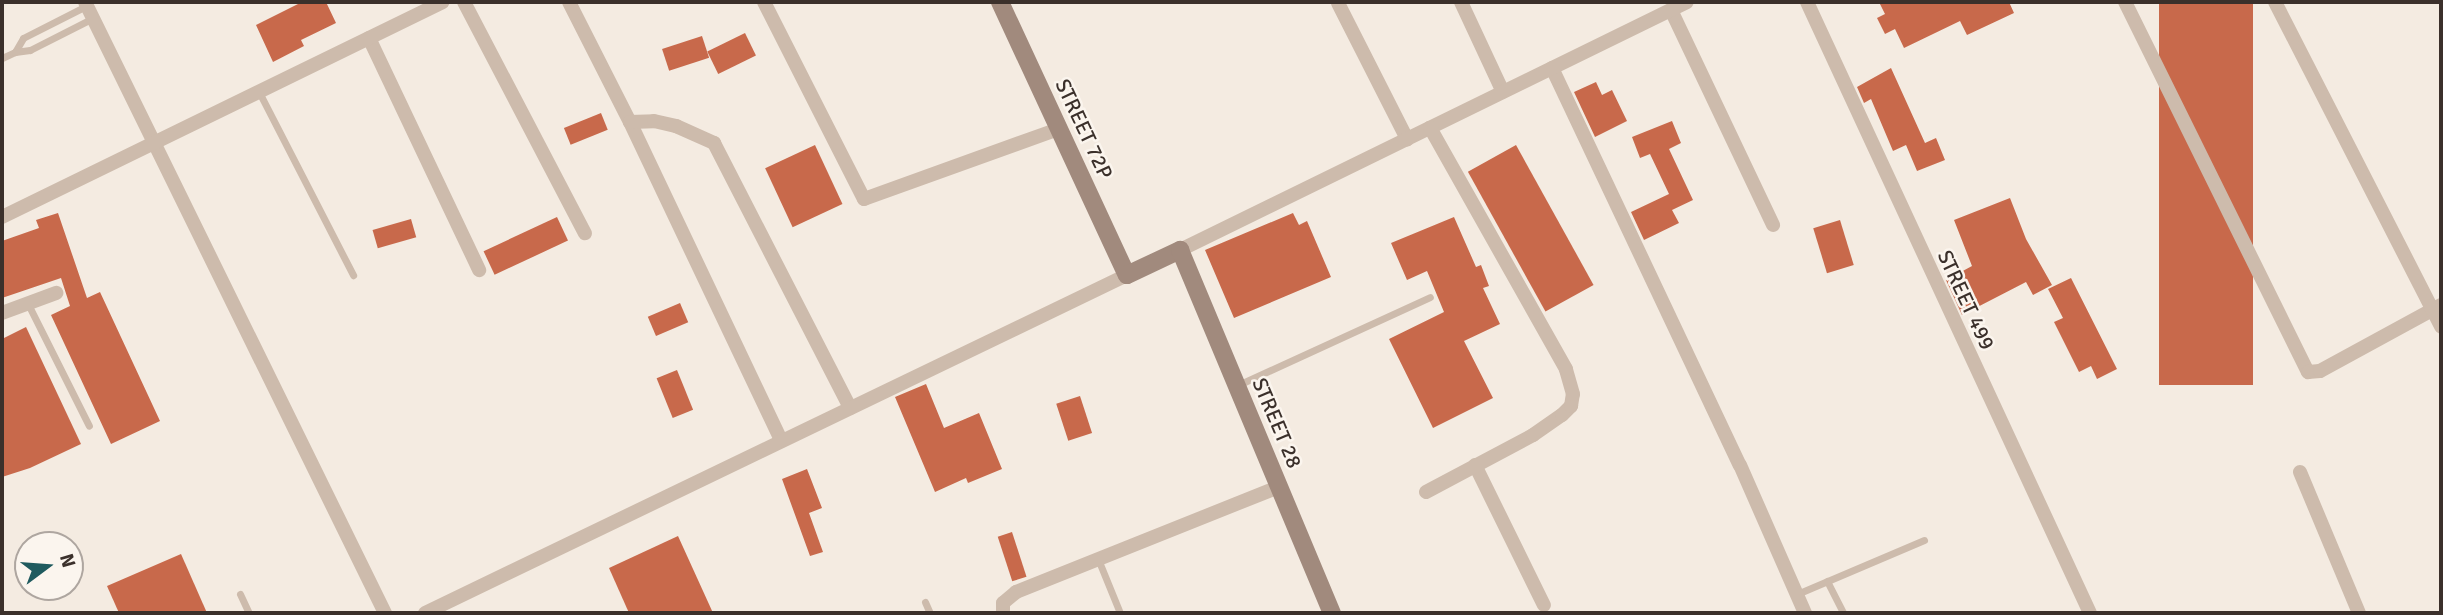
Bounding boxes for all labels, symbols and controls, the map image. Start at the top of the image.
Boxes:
street label: STREET 72P [1050,75,1118,183]
street label: STREET 499 [1932,246,2000,354]
street label: STREET 28 [1247,374,1307,472]
north arrow [14,531,84,601]
text: N [54,551,81,570]

